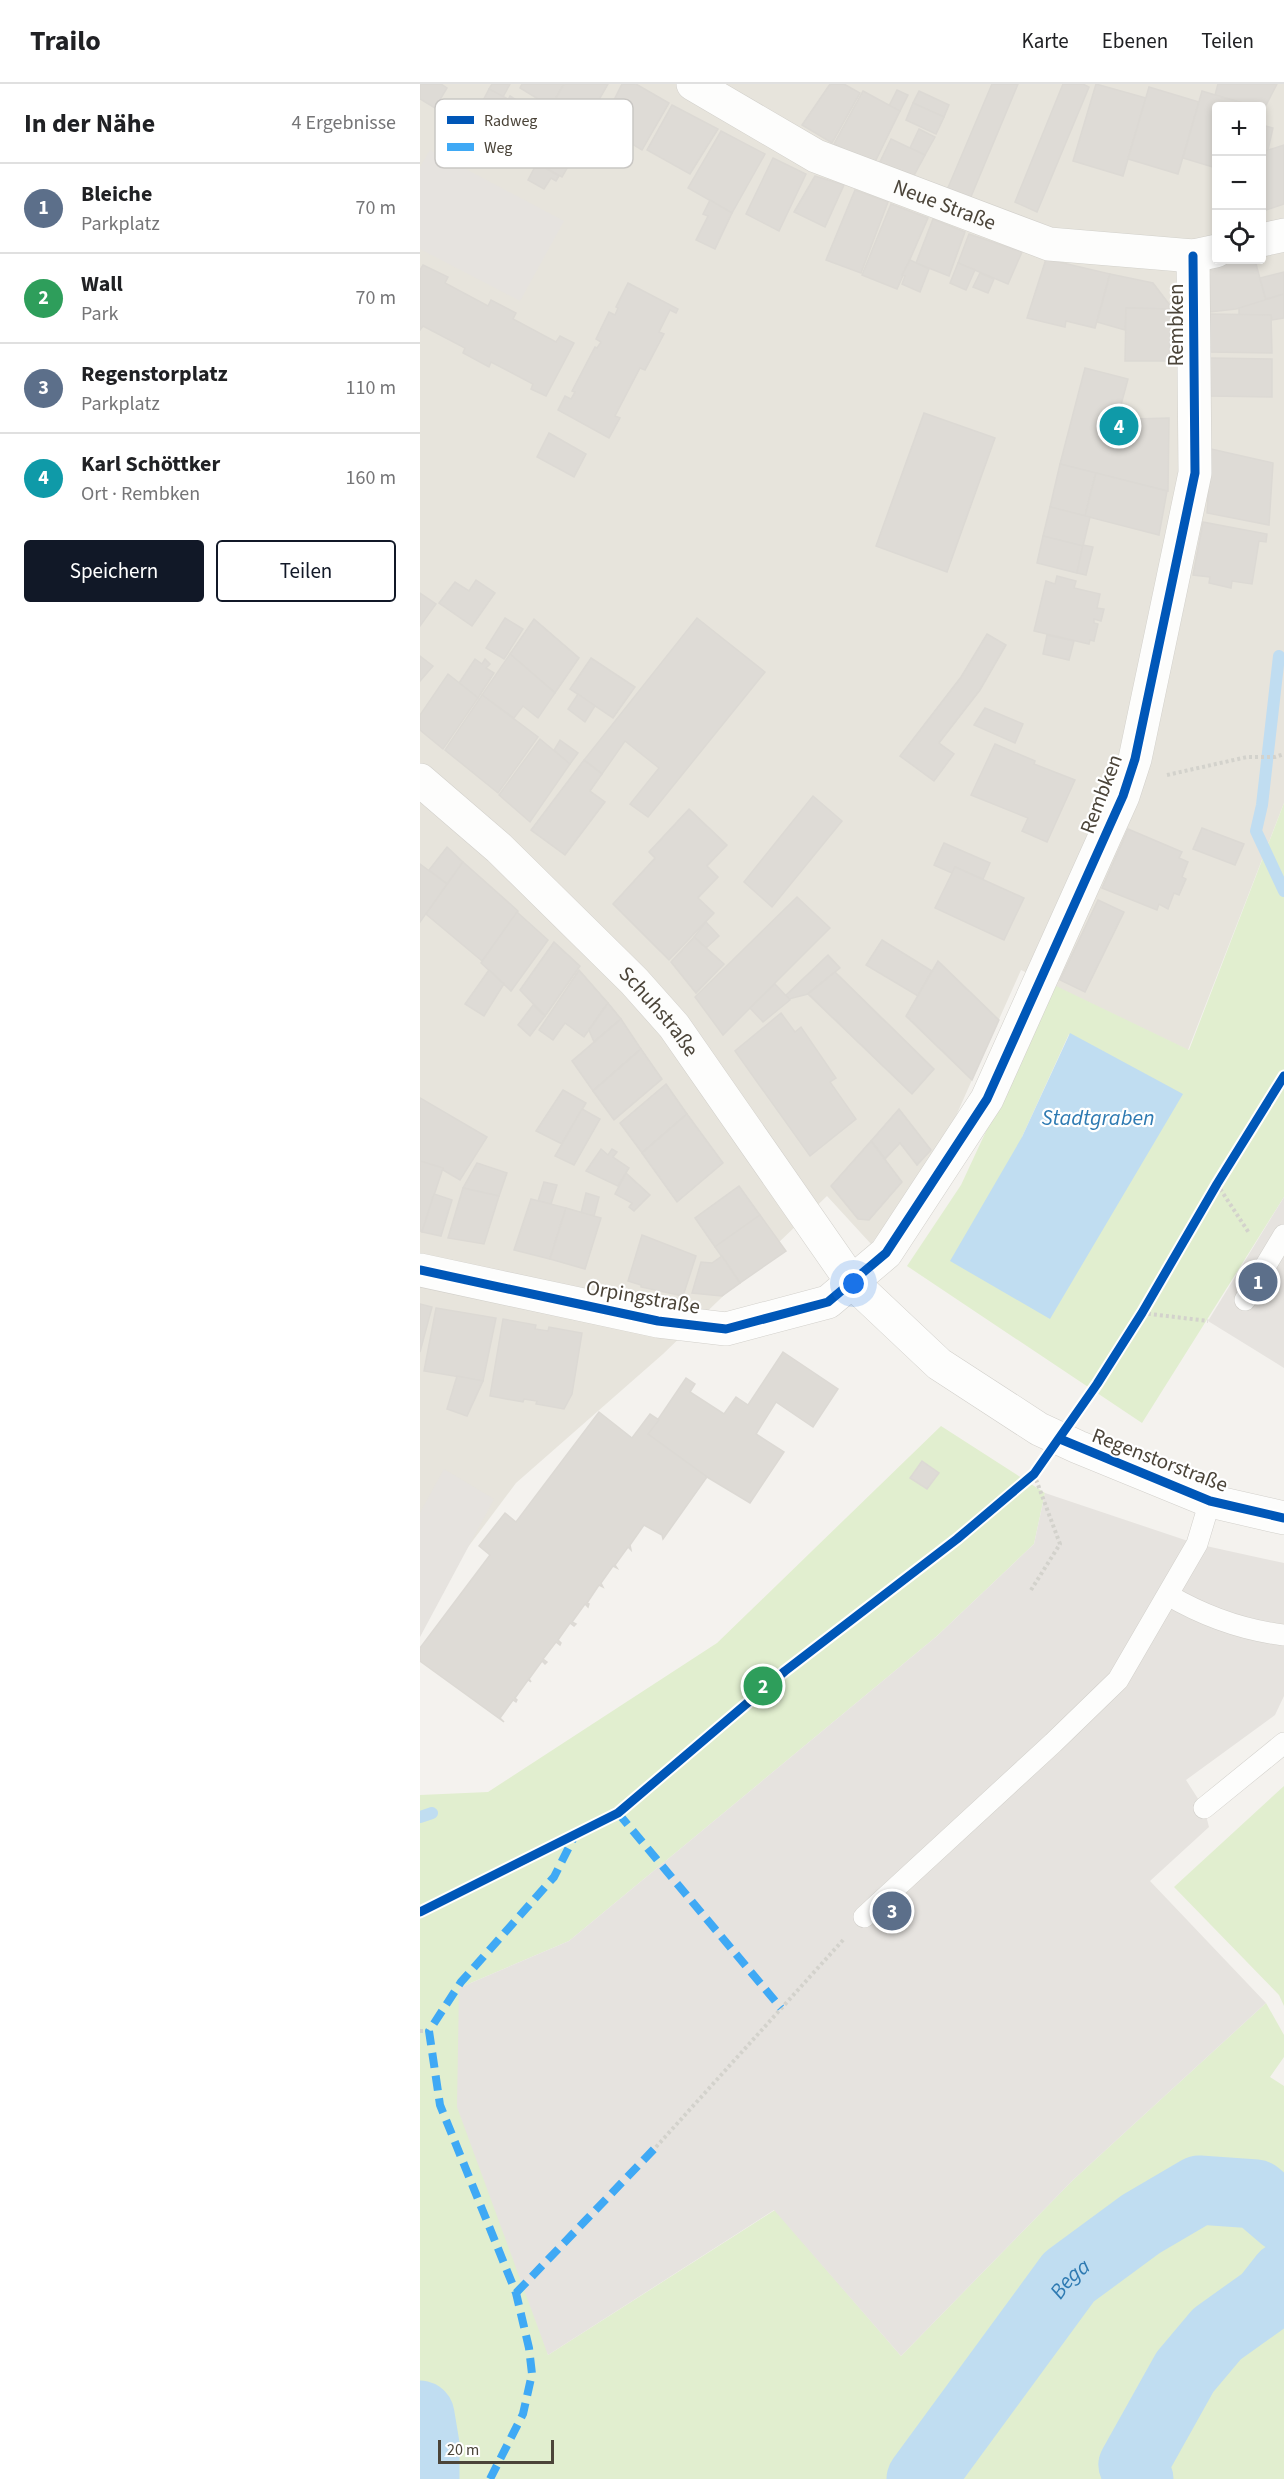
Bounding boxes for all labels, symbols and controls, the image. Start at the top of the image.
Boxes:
text: Trailo [30,21,101,61]
text: Karte [1022,26,1069,56]
text: Ebenen [1102,26,1168,56]
text: Teilen [1201,26,1254,56]
legend [435,99,633,168]
map controls [1212,102,1266,264]
button: + [1212,102,1266,156]
text: In der Nähe [24,105,155,142]
text: 4 Ergebnisse [291,109,396,137]
text: Radweg [484,110,537,132]
text: Weg [484,137,512,159]
button: − [1212,156,1266,210]
street label: Neue Straße [889,171,1000,238]
text: Bleiche [81,178,152,210]
text: 1 [38,194,49,222]
text: 70 m [356,194,396,222]
text: Parkplatz [81,210,160,238]
button: locate [1212,210,1266,264]
text: Wall [81,268,123,300]
street label: Rembken [1161,283,1191,367]
text: 2 [38,284,49,312]
text: 70 m [356,284,396,312]
text: Park [81,300,118,328]
text: Regenstorplatz [81,358,228,390]
text: 3 [38,374,49,402]
text: 110 m [346,374,396,402]
text: Parkplatz [81,390,160,418]
pin: 4 [1100,404,1138,448]
text: Karl Schöttker [81,448,220,480]
text: 4 [38,464,49,492]
text: 160 m [346,464,396,492]
text: Ort · Rembken [81,480,200,508]
button: Speichern [24,540,204,602]
button: Teilen [216,540,396,602]
street label: Rembken [1072,750,1130,838]
street label: Schuhstraße [612,959,706,1063]
water label: Stadtgraben [1041,1102,1155,1134]
pin: 1 [1238,1260,1278,1304]
your location [839,1269,868,1298]
street label: Orpingstraße [584,1272,702,1322]
street label: Regenstorstraße [1088,1420,1232,1500]
pin: 2 [744,1664,782,1708]
pin: 3 [872,1888,912,1934]
water label: Bega [1042,2250,1097,2306]
scale bar [438,2437,554,2464]
text: 20 m [447,2439,479,2461]

